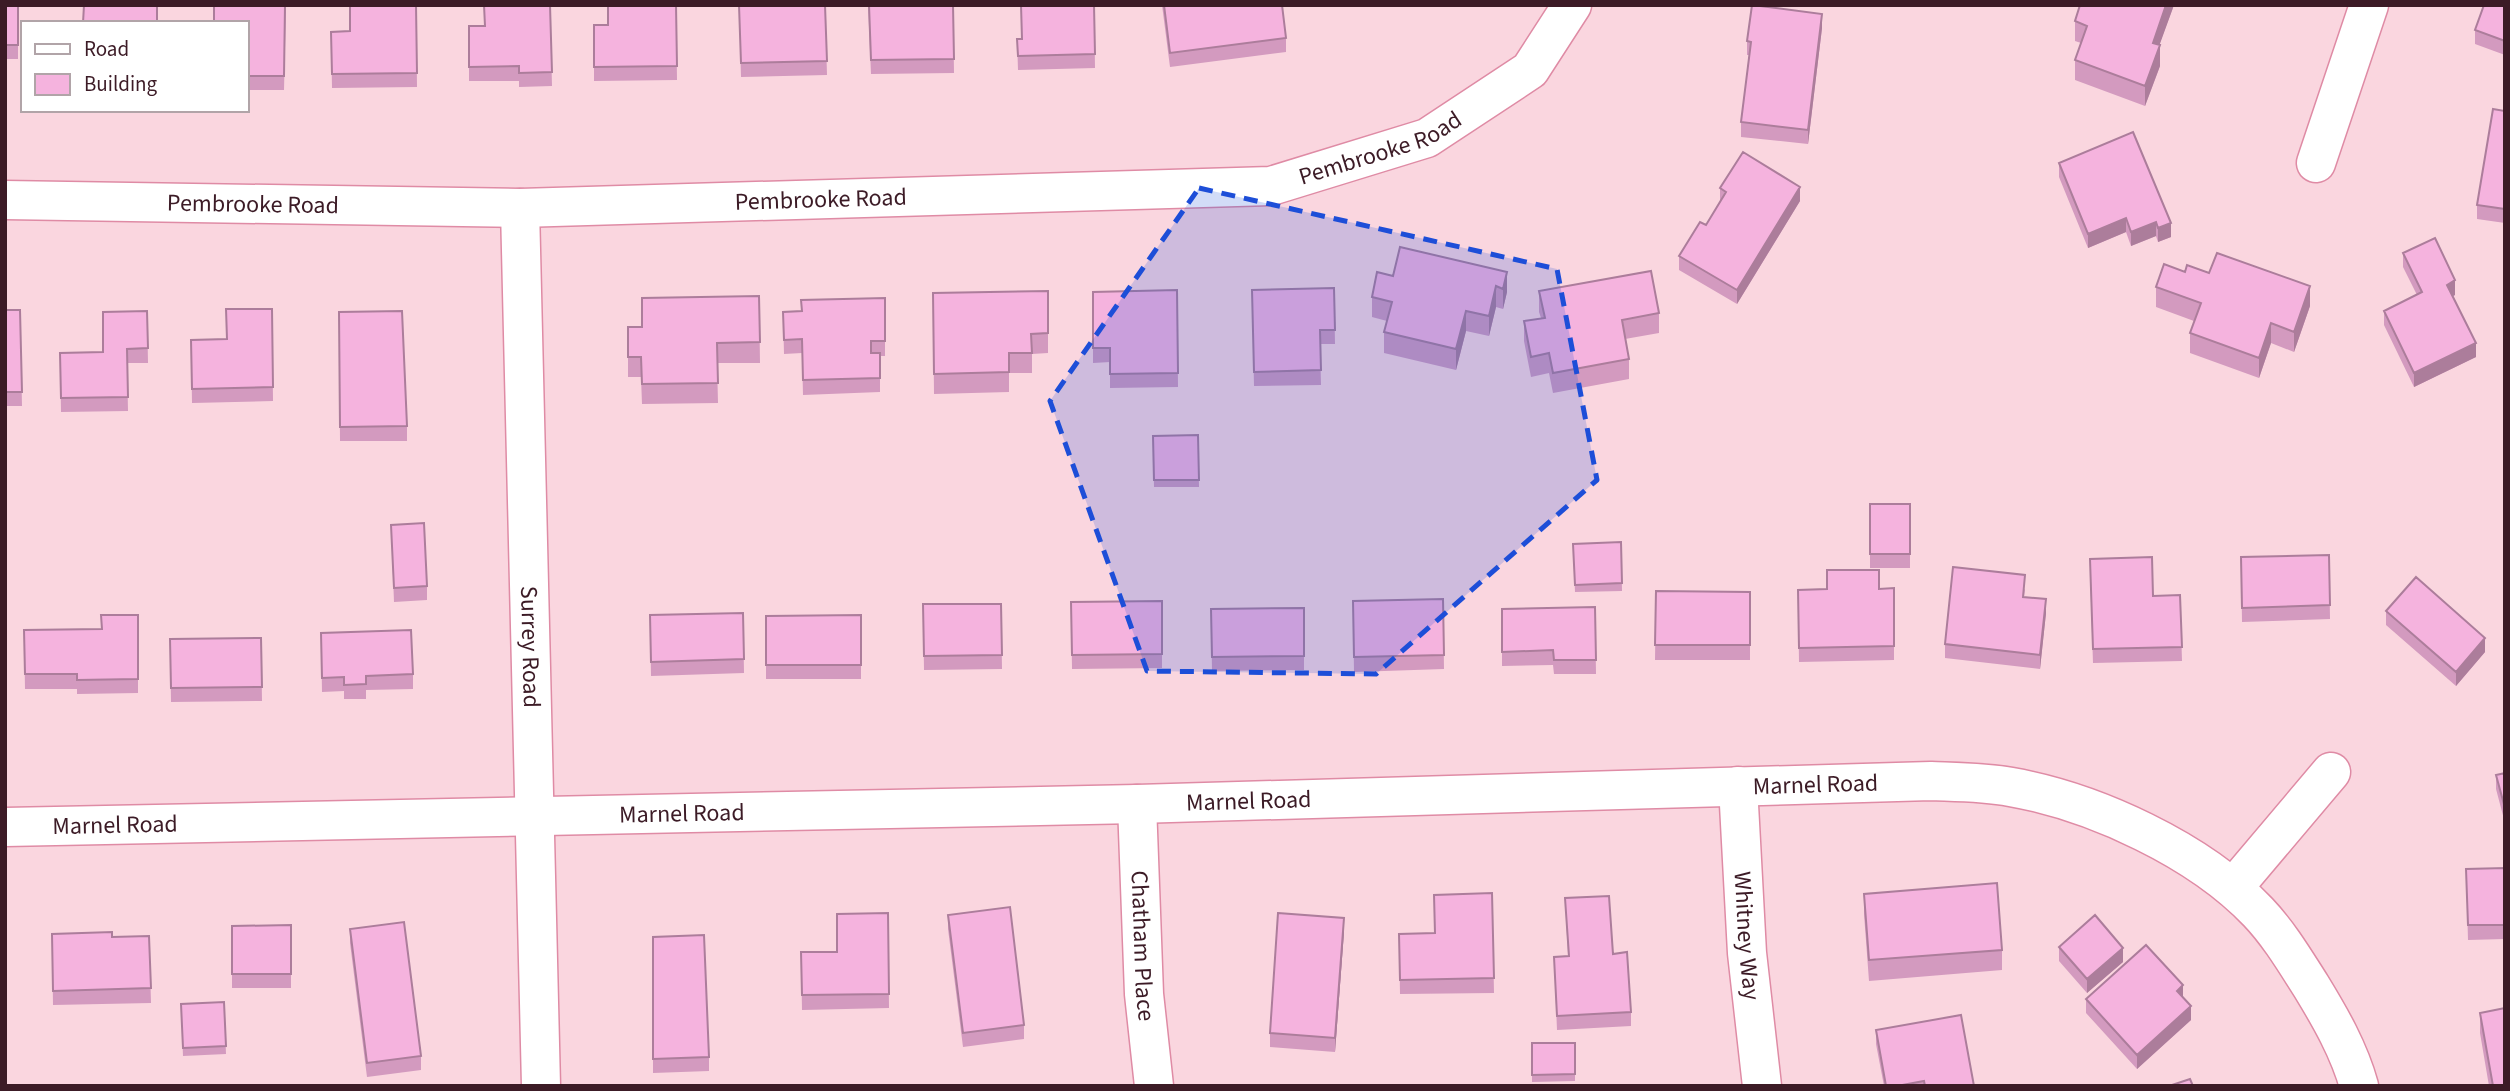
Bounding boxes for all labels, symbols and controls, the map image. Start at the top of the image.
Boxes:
legend [21,21,248,112]
text: Road [84,34,129,64]
text: Building [84,69,158,99]
street label: Pembrooke Road [1294,103,1469,194]
street label: Pembrooke Road [734,180,907,220]
street label: Pembrooke Road [167,186,339,223]
street label: Surrey Road [511,586,549,708]
street label: Marnel Road [1752,766,1879,804]
street label: Marnel Road [1186,782,1312,821]
street label: Marnel Road [619,795,745,833]
street label: Marnel Road [52,806,178,844]
street label: Chatham Place [1121,870,1164,1023]
street label: Whitney Way [1725,870,1769,1002]

